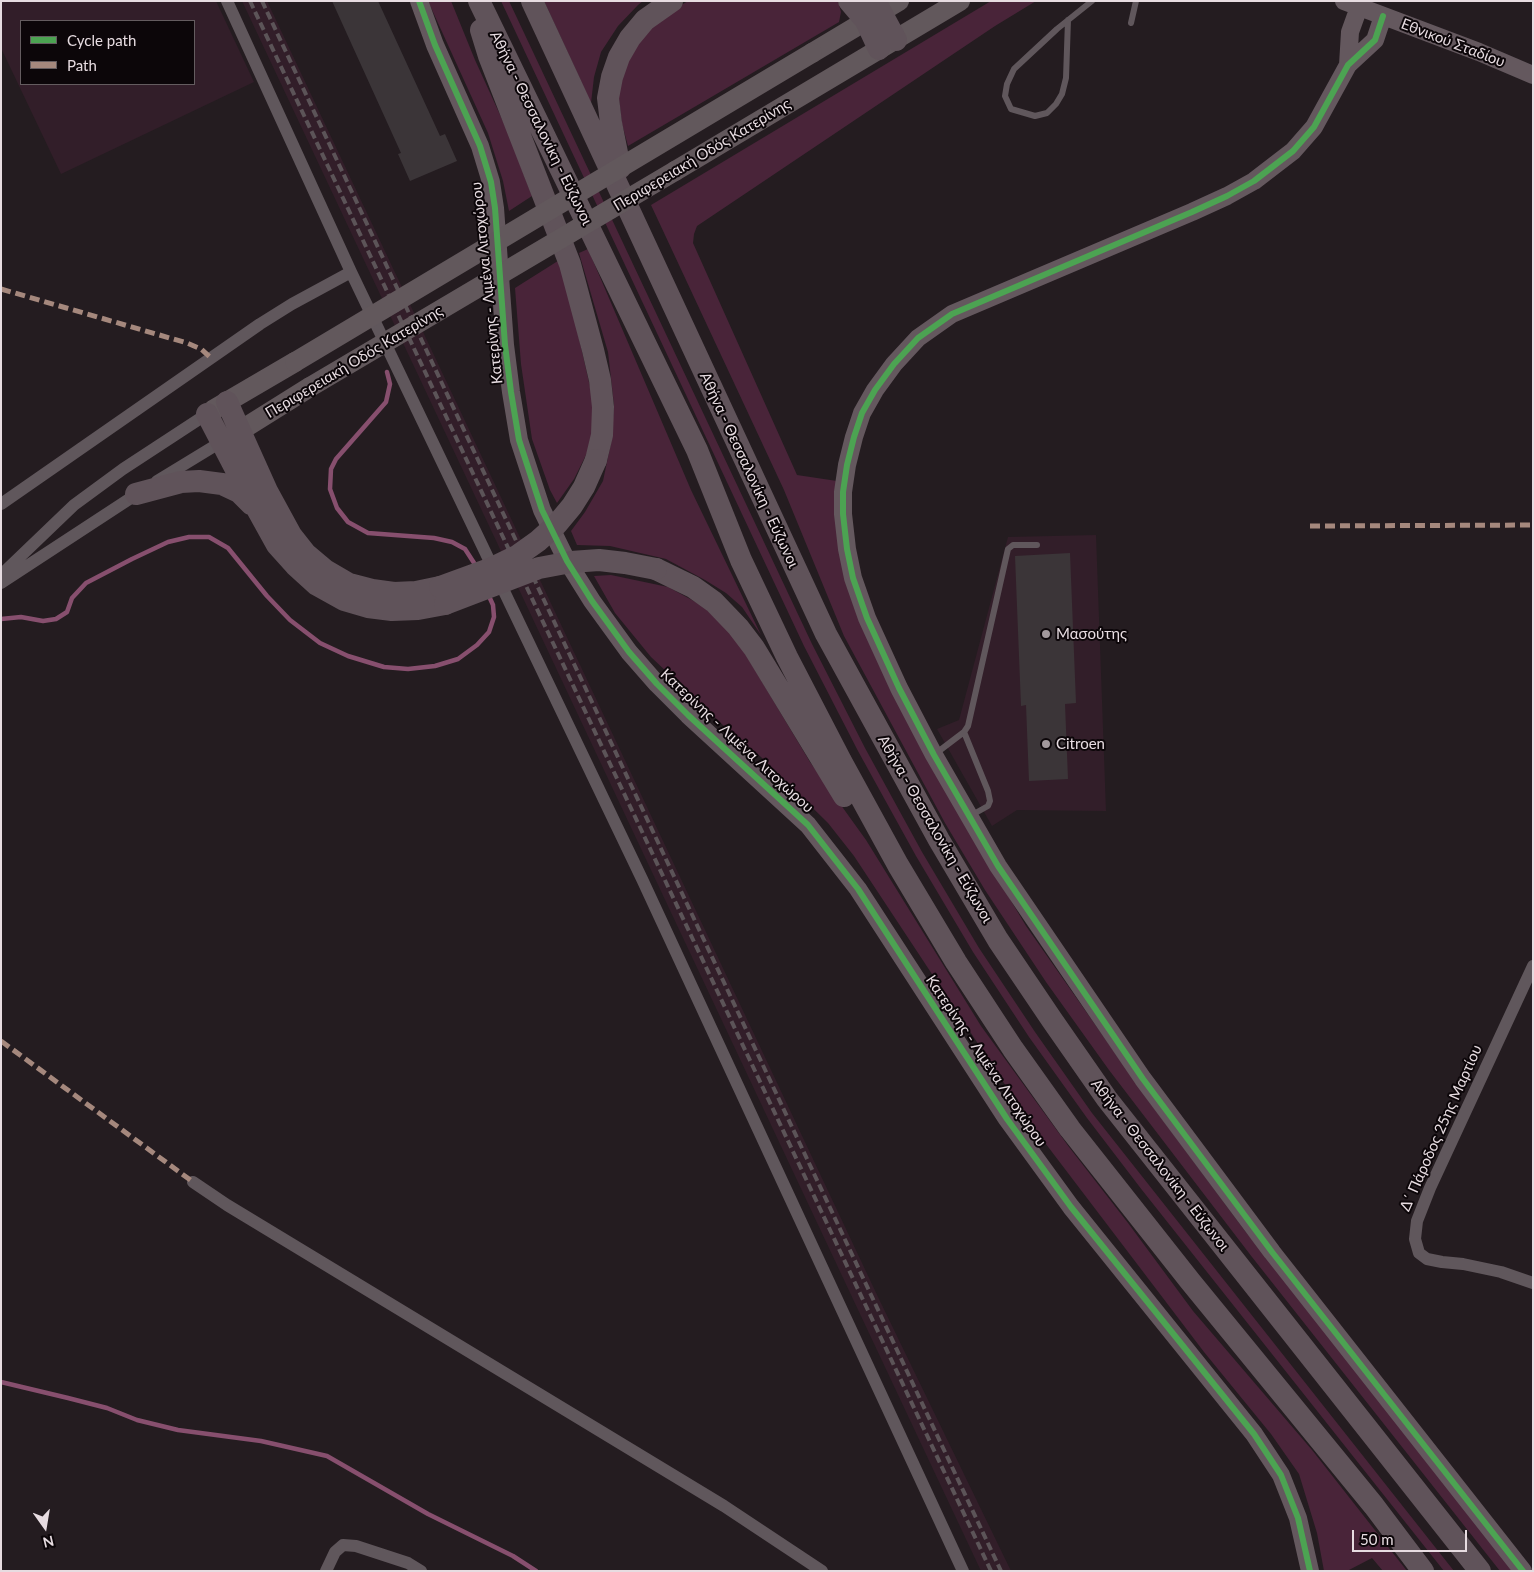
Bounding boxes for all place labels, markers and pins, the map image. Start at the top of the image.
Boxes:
place label: Μασούτης [1056,625,1127,643]
marker: Μασούτης [1040,628,1052,640]
place label: Citroen [1056,735,1105,753]
marker: Citroen [1040,738,1052,750]

